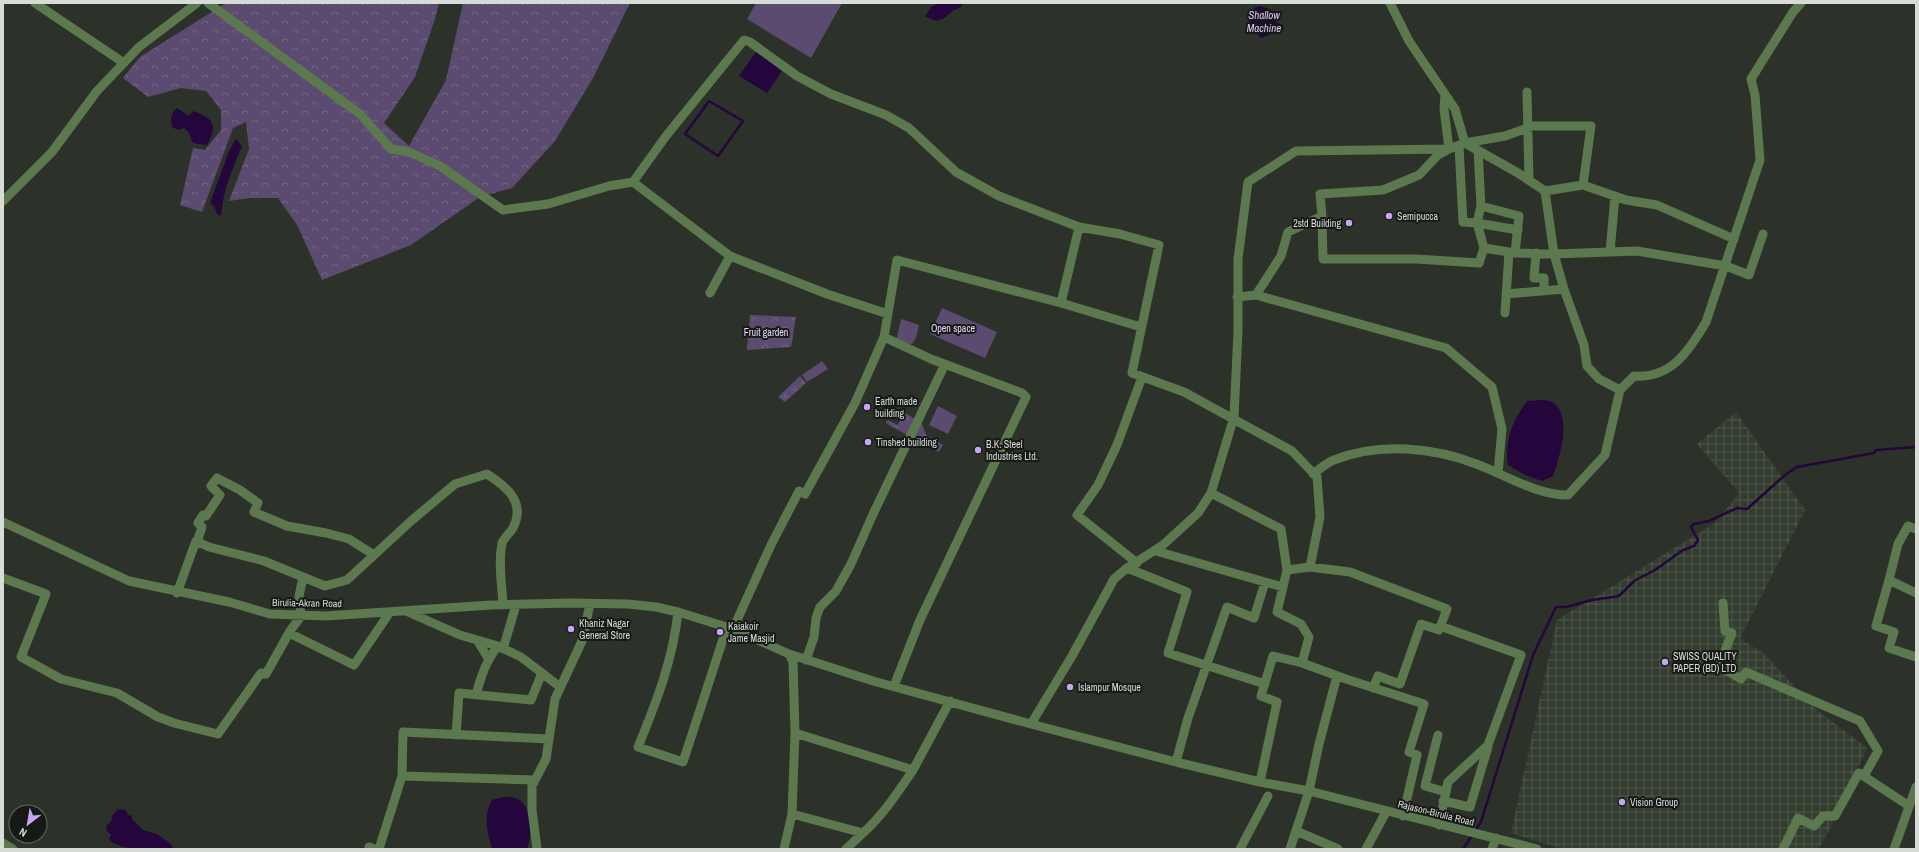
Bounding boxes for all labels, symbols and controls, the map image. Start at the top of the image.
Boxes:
water label: Shallow Machine [1247,8,1281,35]
place label: Semipucca [1397,210,1438,223]
marker: Semipucca [1384,211,1394,221]
place label: 2std Building [1293,217,1341,230]
marker: 2std Building [1344,218,1354,228]
park label: Open space [931,322,976,335]
park label: Fruit garden [744,326,788,339]
place label: Earth made building [875,395,918,420]
marker: Earth made building [862,402,872,412]
place label: Tinshed building [876,436,937,449]
marker: Tinshed building [863,437,873,447]
place label: B.K. Steel Industries Ltd. [986,438,1038,463]
marker: B.K. Steel Industries Ltd. [973,445,983,455]
street label: Birulia-Akran Road [272,596,342,610]
place label: Khaniz Nagar General Store [579,617,630,642]
place label: Kaiakoir Jame Masjid [728,620,774,645]
marker: Khaniz Nagar General Store [566,624,576,634]
marker: Kaiakoir Jame Masjid [715,627,725,637]
place label: SWISS QUALITY PAPER (BD) LTD [1673,650,1737,675]
marker: SWISS QUALITY PAPER (BD) LTD [1660,657,1670,667]
place label: Islampur Mosque [1078,681,1141,694]
marker: Islampur Mosque [1065,682,1075,692]
place label: Vision Group [1630,796,1679,809]
street label: Rajason-Birulia Road [1396,797,1476,829]
marker: Vision Group [1617,797,1627,807]
north arrow [8,804,48,844]
text: N [16,825,29,840]

